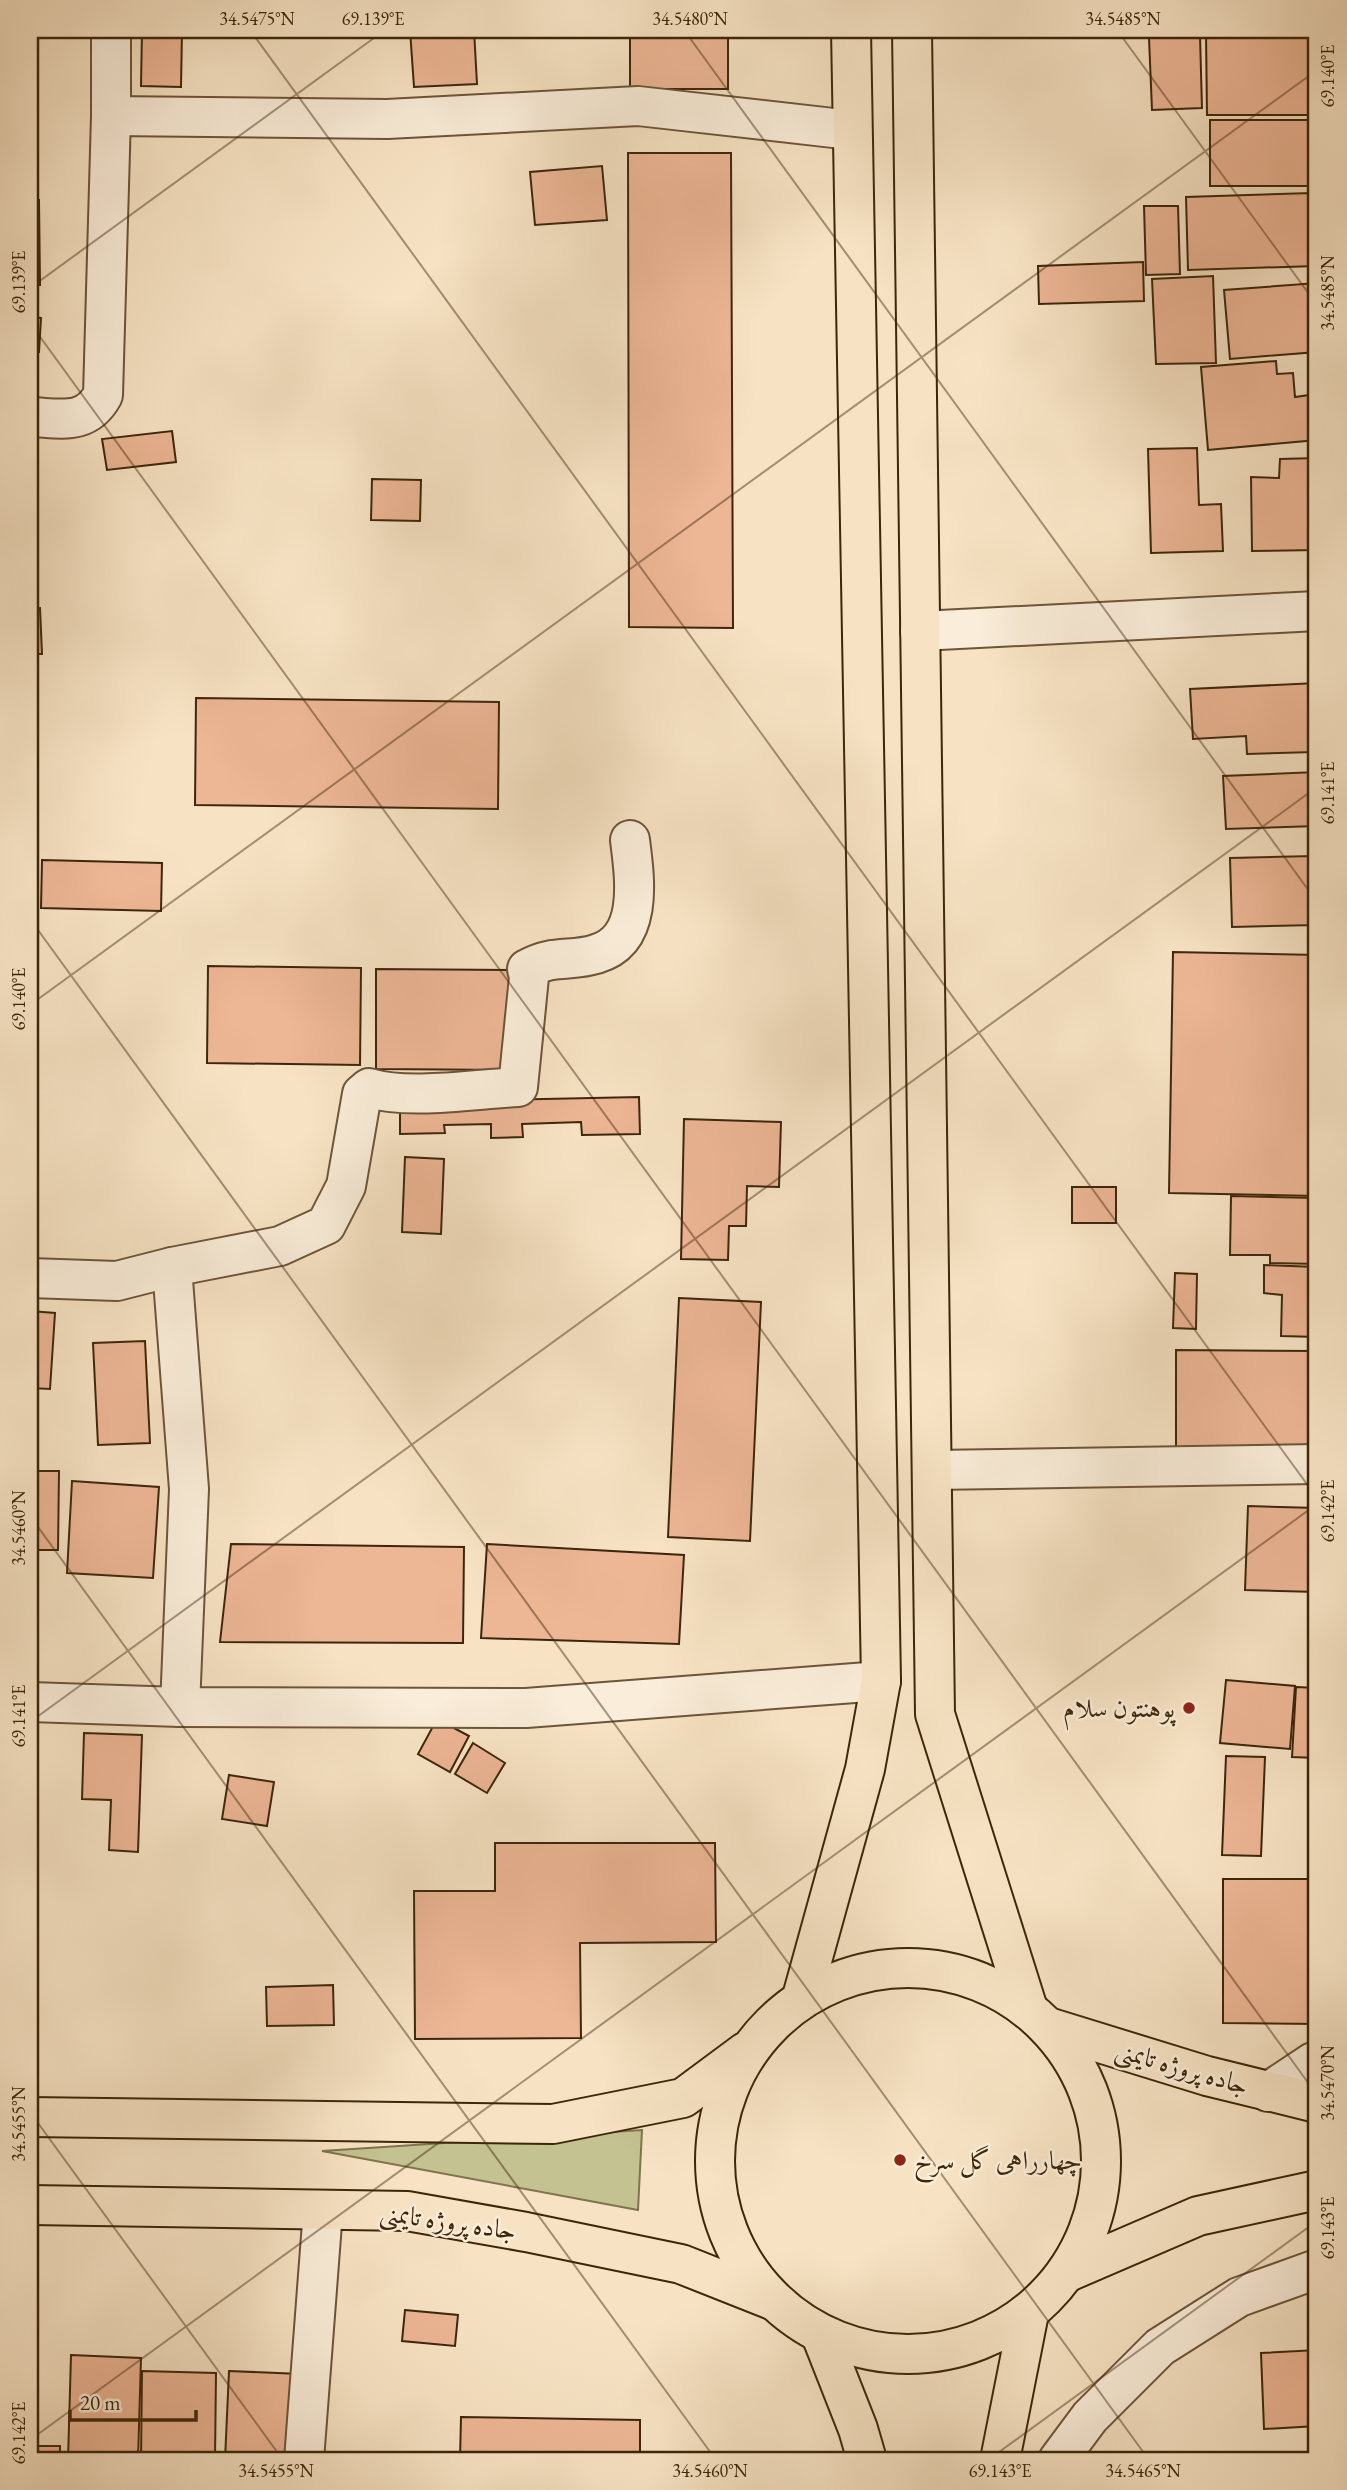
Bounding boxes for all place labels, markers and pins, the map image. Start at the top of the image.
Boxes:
place label: پوهنتون سلام [1063,1691,1176,1731]
marker: پوهنتون سلام [1181,1700,1197,1716]
place label: چهارراهی گل سرخ [914,2143,1082,2184]
marker: چهارراهی گل سرخ [892,2152,908,2168]

